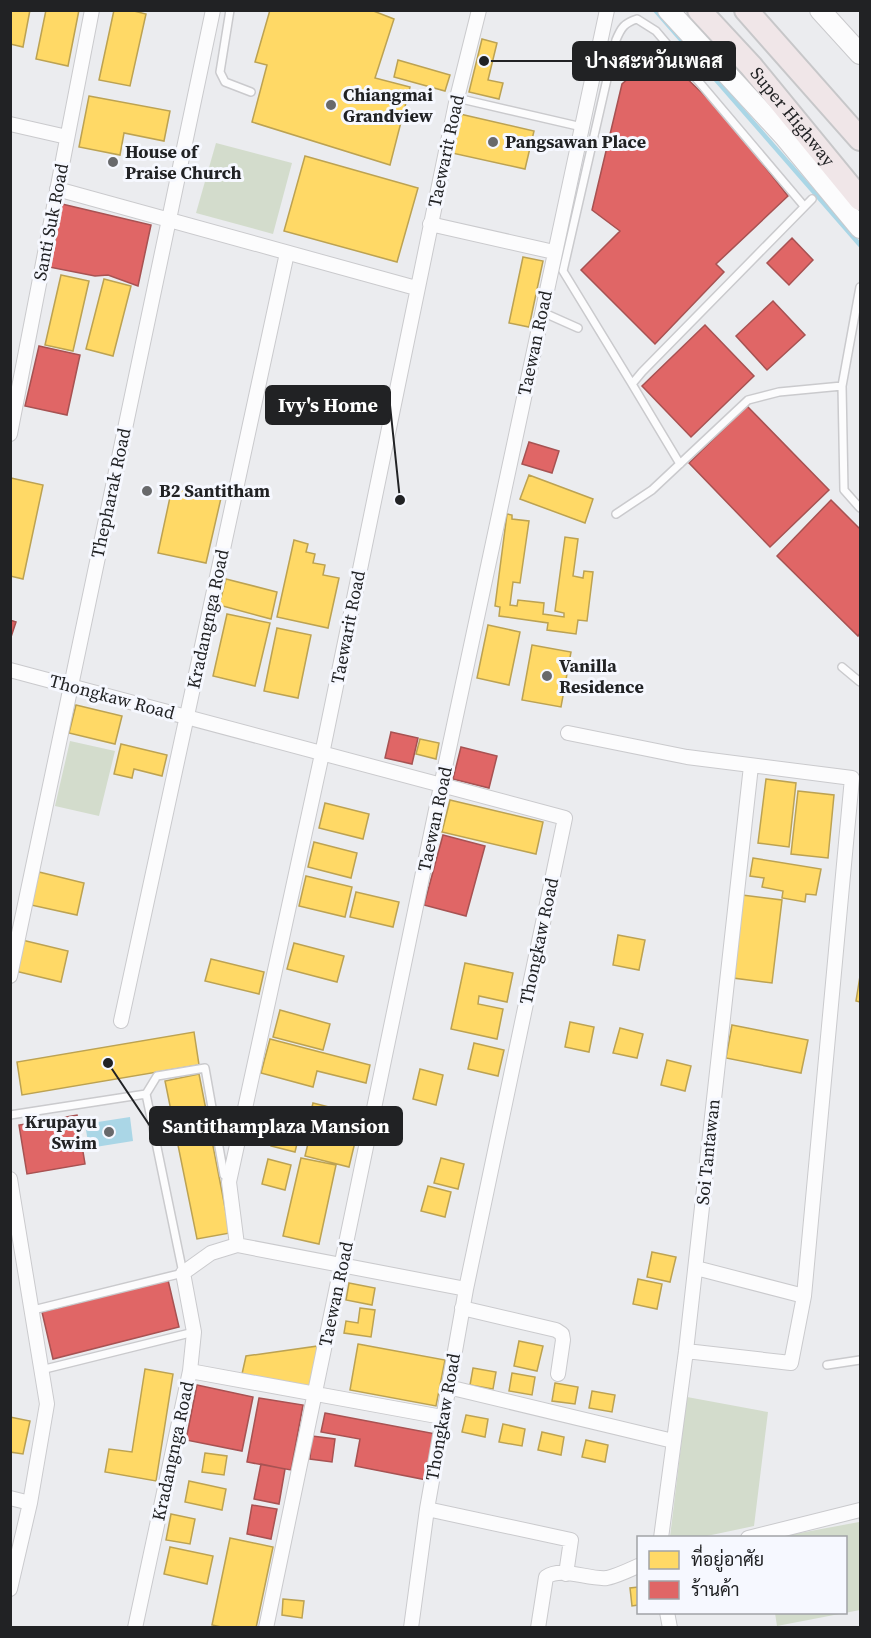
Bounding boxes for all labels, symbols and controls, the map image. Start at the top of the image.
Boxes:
callout: ปางสะหวันเพลส [573,42,735,80]
text: ปางสะหวันเพลส [585,47,723,75]
street label: Super Highway [745,61,842,172]
place label: Chiangmai Grandview [343,82,434,128]
street label: Taewarit Road [421,92,470,210]
marker: Chiangmai Grandview [324,98,338,112]
place label: Pangsawan Place [505,129,646,154]
marker: Pangsawan Place [486,135,500,149]
place label: House of Praise Church [125,139,242,185]
marker: House of Praise Church [106,155,120,169]
street label: Santi Suk Road [27,161,74,283]
street label: Taewan Road [511,288,558,398]
callout: Ivy's Home [266,386,390,424]
text: Ivy's Home [278,391,378,419]
street label: Thepharak Road [85,426,136,560]
place label: B2 Santitham [159,478,270,503]
marker: B2 Santitham [140,484,154,498]
street label: Kradangnga Road [181,547,234,691]
street label: Taewarit Road [324,568,371,686]
place label: Vanilla Residence [559,653,644,699]
street label: Thongkaw Road [47,668,178,725]
marker: Vanilla Residence [540,669,554,683]
street label: Taewan Road [411,764,458,874]
street label: Thongkaw Road [513,875,564,1007]
street label: Soi Tantawan [690,1098,726,1206]
callout: Santithamplaza Mansion [150,1107,402,1145]
place label: Krupayu Swim [25,1109,97,1155]
text: Santithamplaza Mansion [162,1112,390,1140]
marker: Krupayu Swim [102,1125,116,1139]
street label: Taewan Road [312,1239,359,1349]
street label: Thongkaw Road [419,1351,466,1483]
street label: Kradangnga Road [146,1379,199,1523]
legend [637,1536,847,1614]
text: ที่อยู่อาศัย [691,1544,764,1573]
text: ร้านค้า [691,1577,740,1602]

